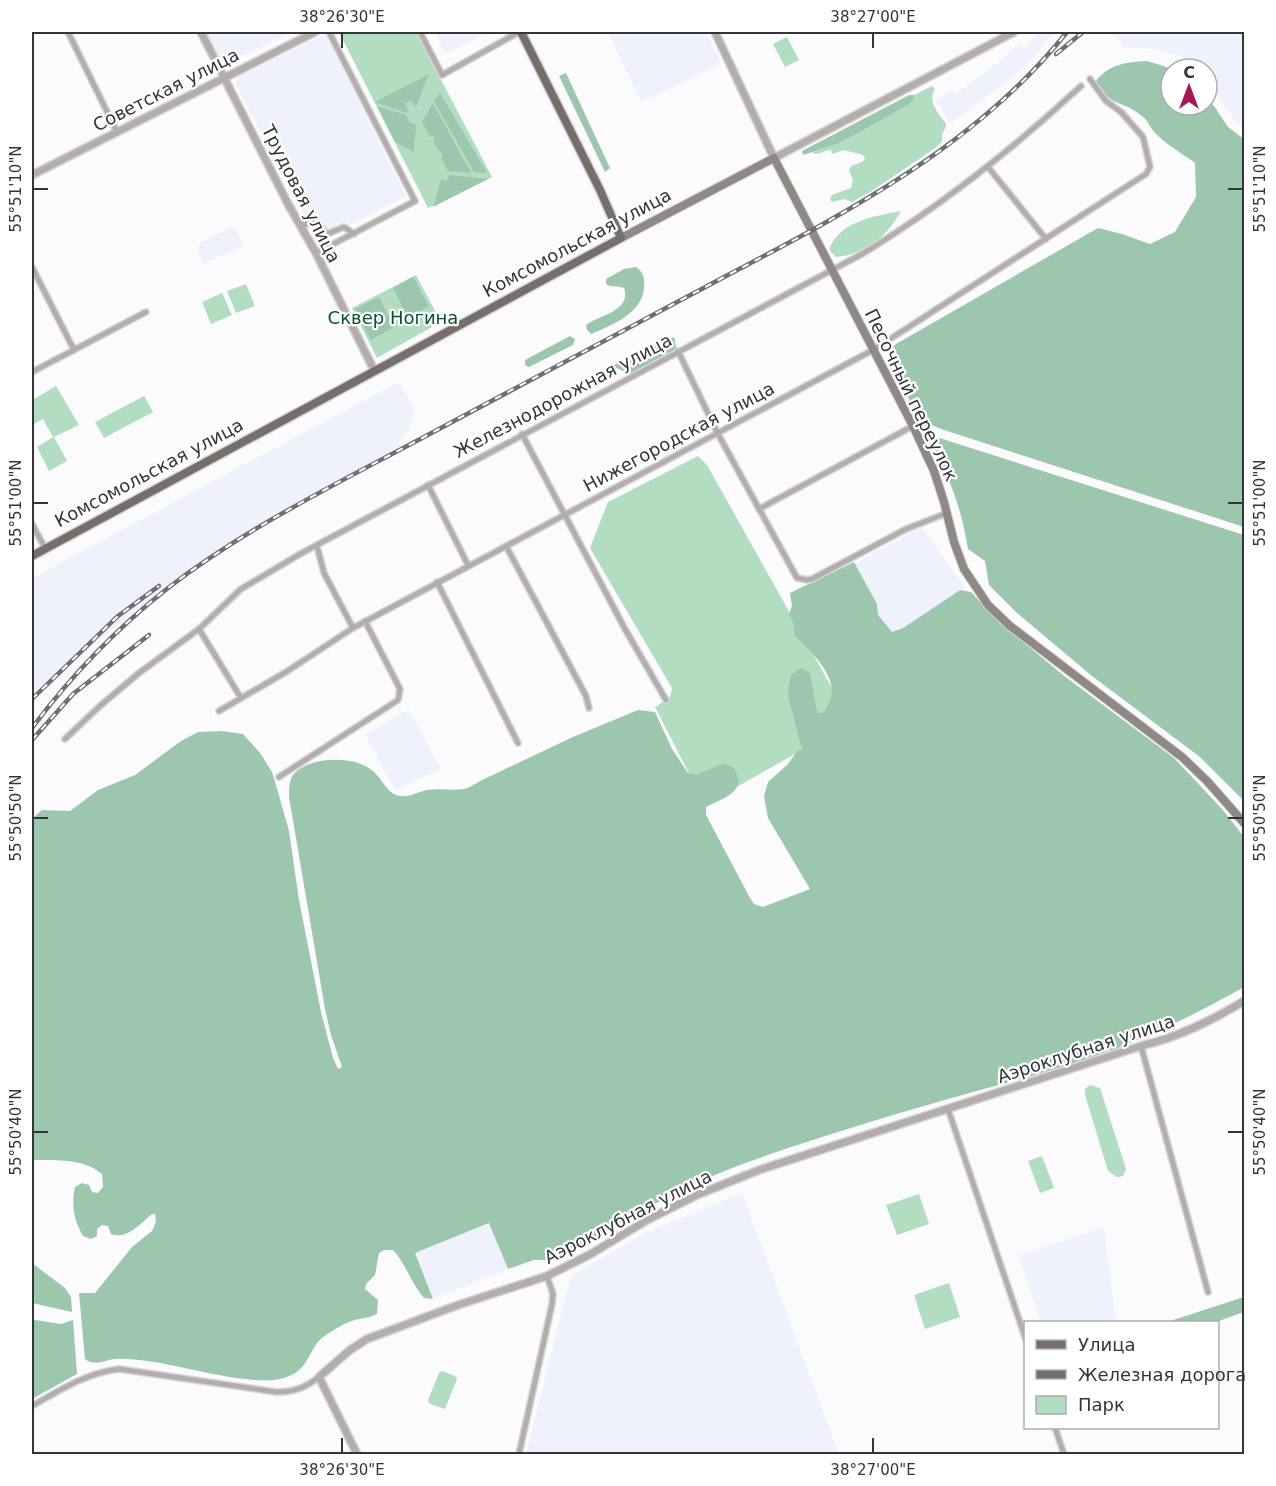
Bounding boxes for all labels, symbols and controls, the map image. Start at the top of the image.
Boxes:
text: 38°26'30"E [299,8,385,26]
text: 38°27'00"E [830,8,916,26]
street label: Советская улица [89,44,242,136]
north arrow [1159,57,1219,117]
text: С [1183,63,1195,82]
street label: Трудовая улица [257,120,345,266]
text: 55°51'10"N [7,145,25,233]
text: 55°51'10"N [1251,145,1269,233]
street label: Комсомольская улица [479,184,675,301]
street label: Песочный переулок [861,305,962,484]
park label: Сквер Ногина [328,307,458,328]
street label: Железнодорожная улица [450,329,675,462]
street label: Нижегородская улица [580,377,778,496]
street label: Комсомольская улица [51,414,247,531]
text: 55°51'00"N [7,459,25,547]
text: 55°51'00"N [1251,459,1269,547]
text: 55°50'50"N [7,774,25,862]
text: 55°50'50"N [1251,774,1269,862]
street label: Аэроклубная улица [995,1010,1177,1087]
text: 55°50'40"N [7,1088,25,1176]
text: 55°50'40"N [1251,1088,1269,1176]
street label: Аэроклубная улица [540,1165,715,1268]
legend [1024,1321,1219,1429]
text: Улица [1078,1334,1135,1355]
text: Железная дорога [1078,1364,1246,1385]
text: Парк [1078,1394,1125,1415]
text: 38°26'30"E [299,1461,385,1479]
text: 38°27'00"E [830,1461,916,1479]

